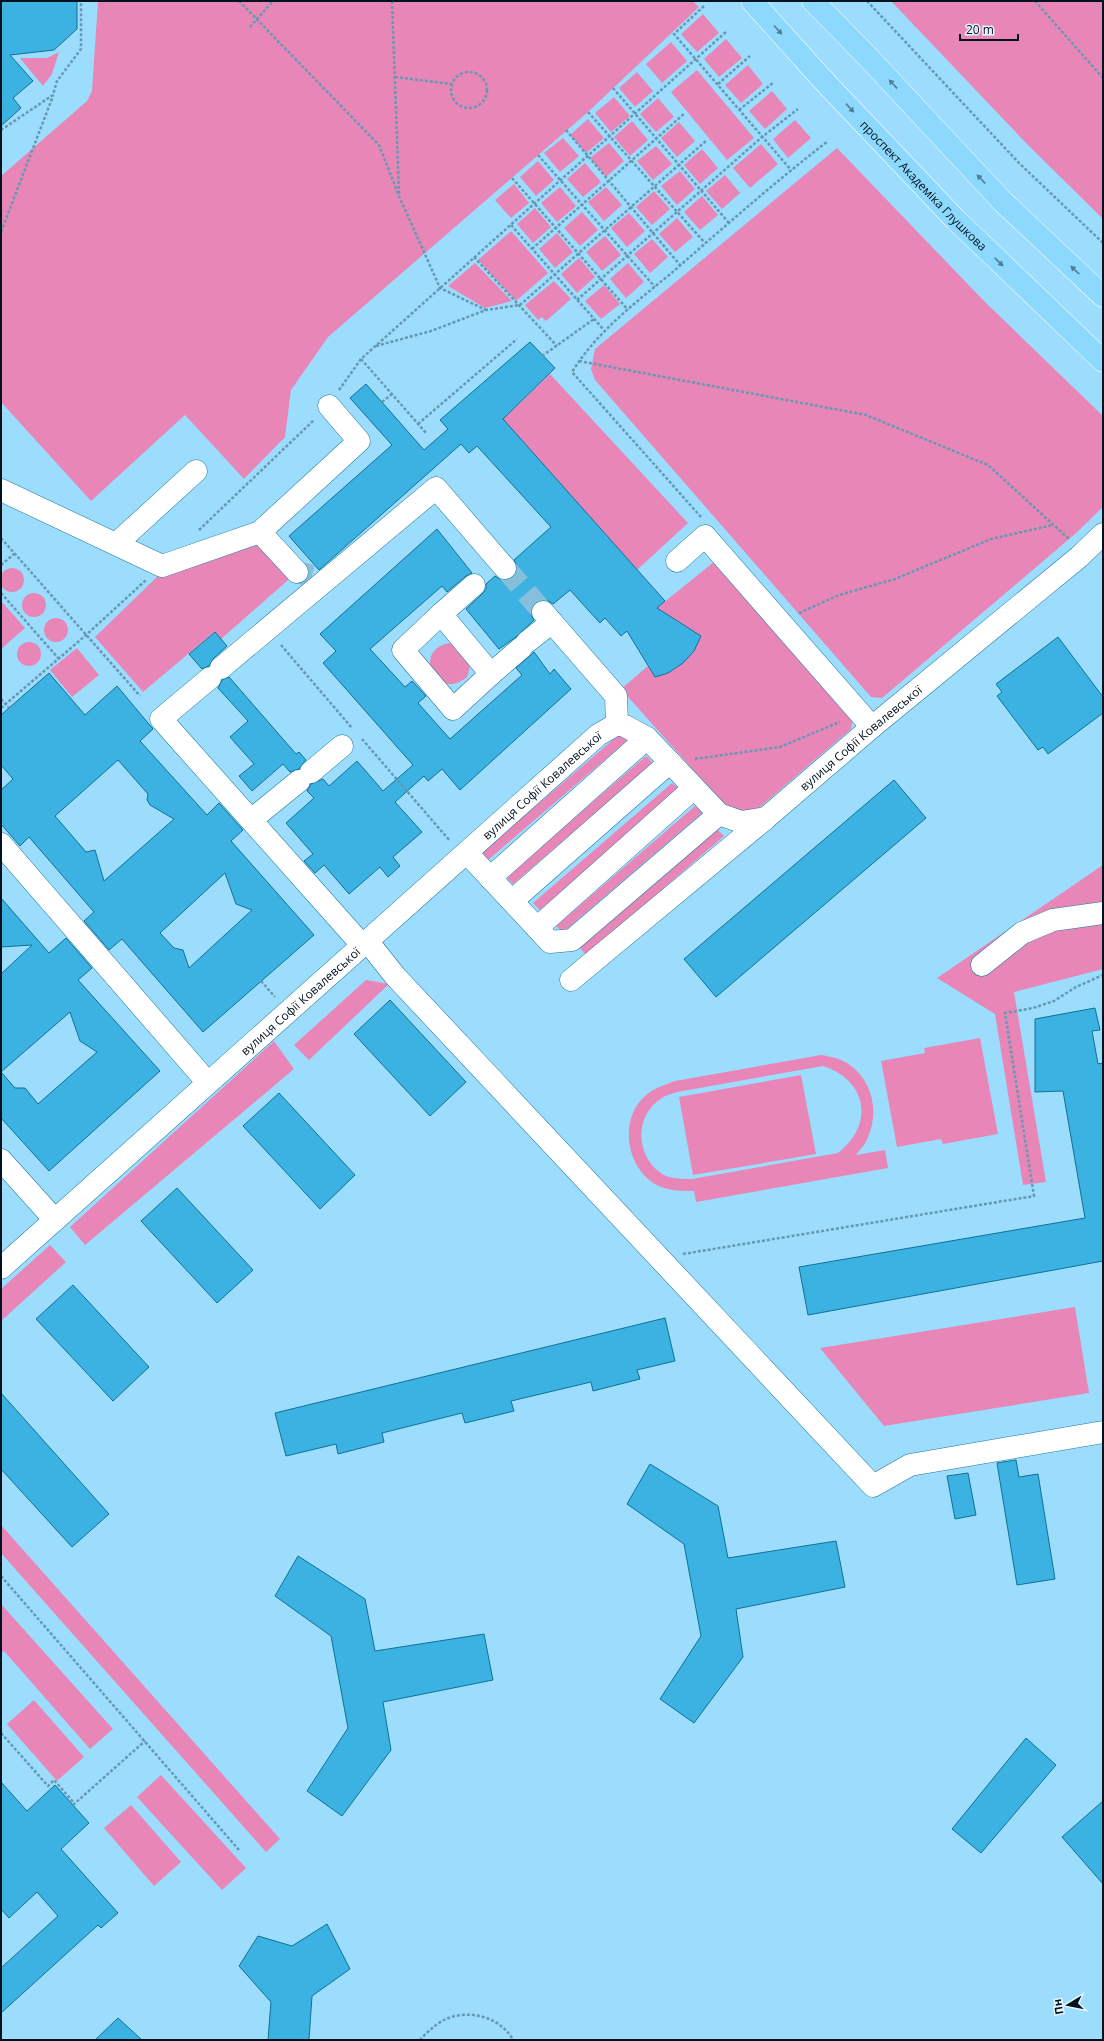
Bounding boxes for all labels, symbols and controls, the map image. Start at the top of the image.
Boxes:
scale bar [960,16,1018,42]
text: 20 m [966,21,994,38]
one-way arrow [774,25,783,35]
one-way arrow [888,79,897,89]
one-way arrow [845,103,855,113]
street label: проспект Академіка Глушкова [857,116,991,254]
one-way arrow [977,174,986,184]
one-way arrow [994,257,1004,267]
one-way arrow [1070,265,1080,274]
street label: вулиця Софії Ковалевської [796,681,926,794]
street label: вулиця Софії Ковалевської [478,726,605,843]
street label: вулиця Софії Ковалевської [237,942,364,1059]
north arrow [1048,1985,1088,2025]
text: Пн [1049,1998,1066,2016]

